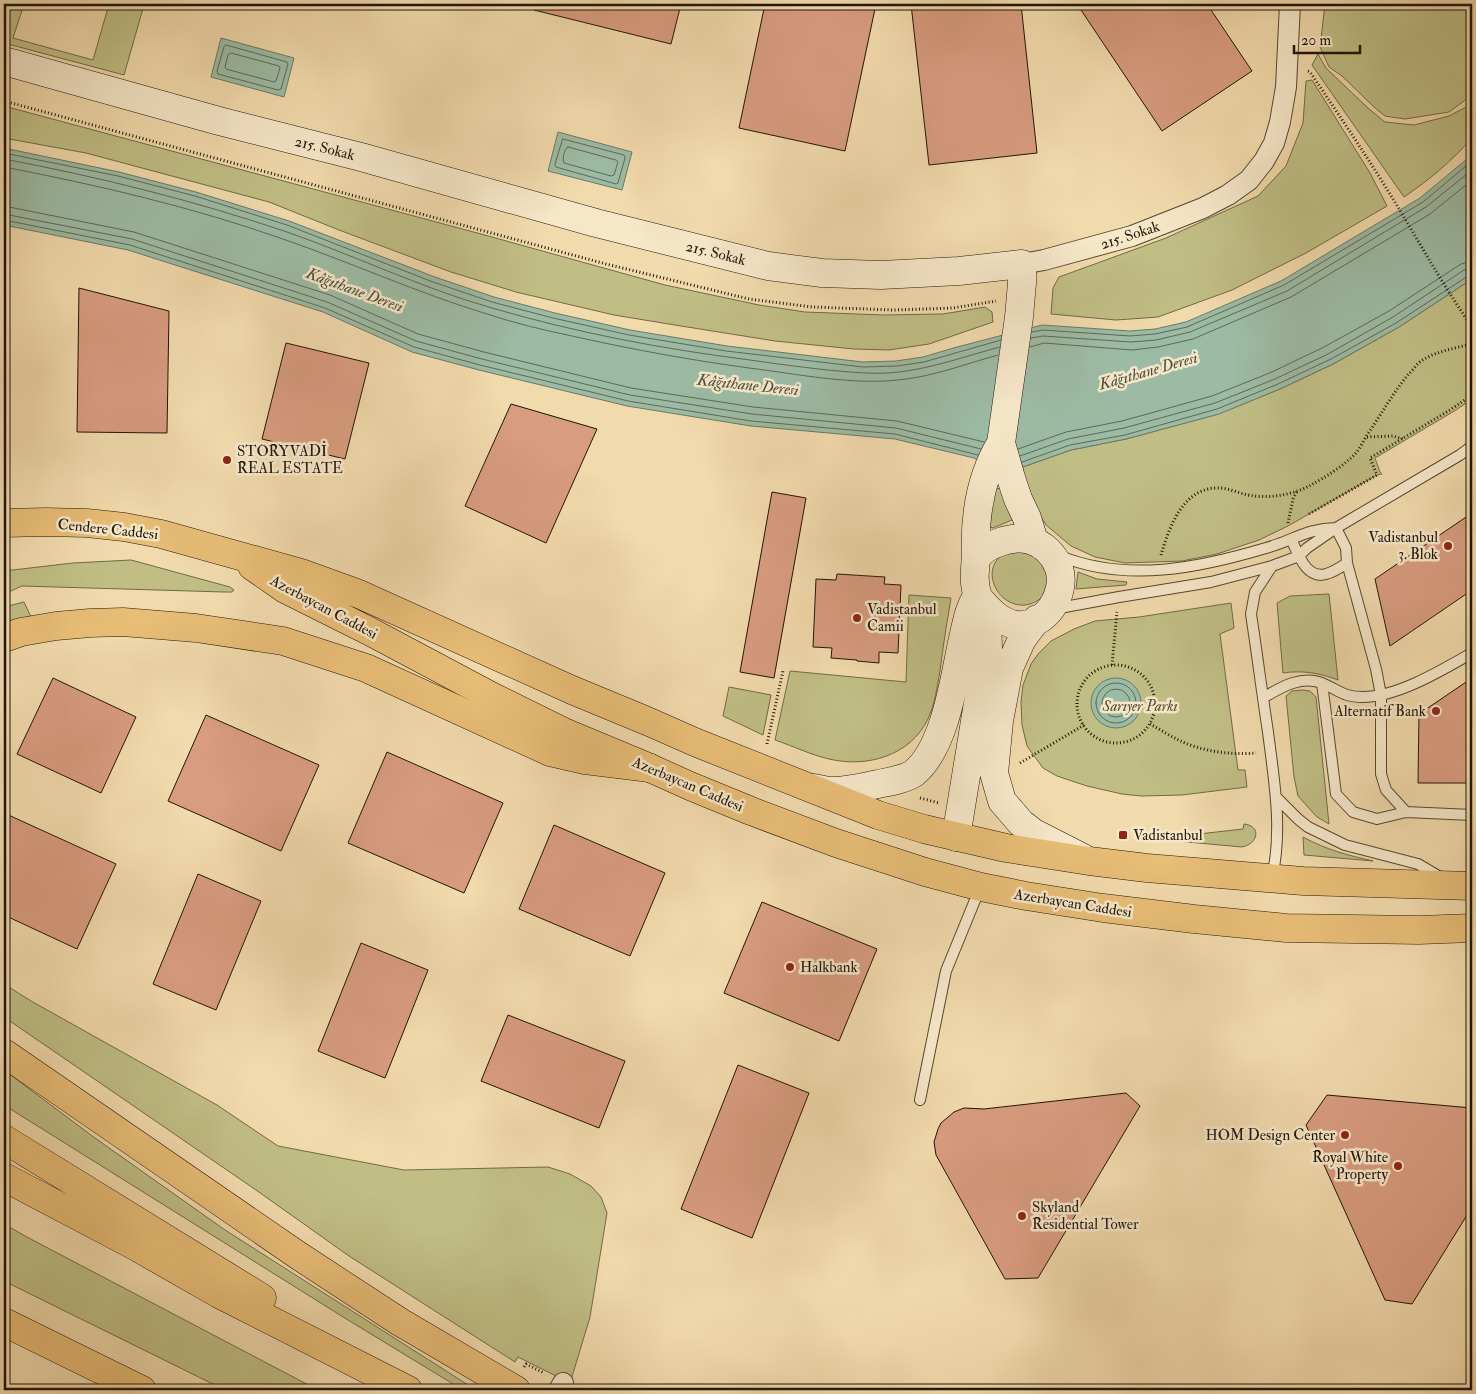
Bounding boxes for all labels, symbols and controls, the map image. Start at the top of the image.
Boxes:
scale bar [1294,22,1360,54]
text: 20 m [1301,31,1331,50]
street label: 215. Sokak [293,132,357,165]
street label: 215. Sokak [1098,217,1162,254]
street label: 215. Sokak [684,237,748,270]
water label: Kâğıthane Deresi [303,263,406,317]
water label: Kâğıthane Deresi [1096,347,1201,395]
water label: Kâğıthane Deresi [695,370,800,400]
place label: STORYVADİ REAL ESTATE [237,441,343,478]
marker: STORYVADİ REAL ESTATE [221,454,233,466]
street label: Cendere Caddesi [57,515,159,544]
place label: Vadistanbul 3. Blok [1368,528,1438,564]
marker: Vadistanbul 3. Blok [1442,540,1454,552]
street label: Azerbaycan Caddesi [266,571,381,644]
place label: Vadistanbul Camii [867,600,937,636]
marker: Vadistanbul Camii [851,612,863,624]
park label: Sarıyer Parkı [1101,697,1178,716]
place label: Alternatif Bank [1333,702,1426,721]
marker: Alternatif Bank [1430,705,1442,717]
street label: Azerbaycan Caddesi [628,752,746,816]
place label: Vadistanbul [1133,826,1203,845]
marker: Vadistanbul [1117,829,1129,841]
street label: Azerbaycan Caddesi [1012,885,1133,922]
place label: Halkbank [800,958,858,977]
marker: Halkbank [784,961,796,973]
place label: HOM Design Center [1206,1126,1335,1145]
marker: HOM Design Center [1339,1129,1351,1141]
place label: Royal White Property [1312,1148,1388,1185]
marker: Royal White Property [1392,1160,1404,1172]
place label: Skyland Residential Tower [1032,1198,1139,1234]
marker: Skyland Residential Tower [1016,1210,1028,1222]

